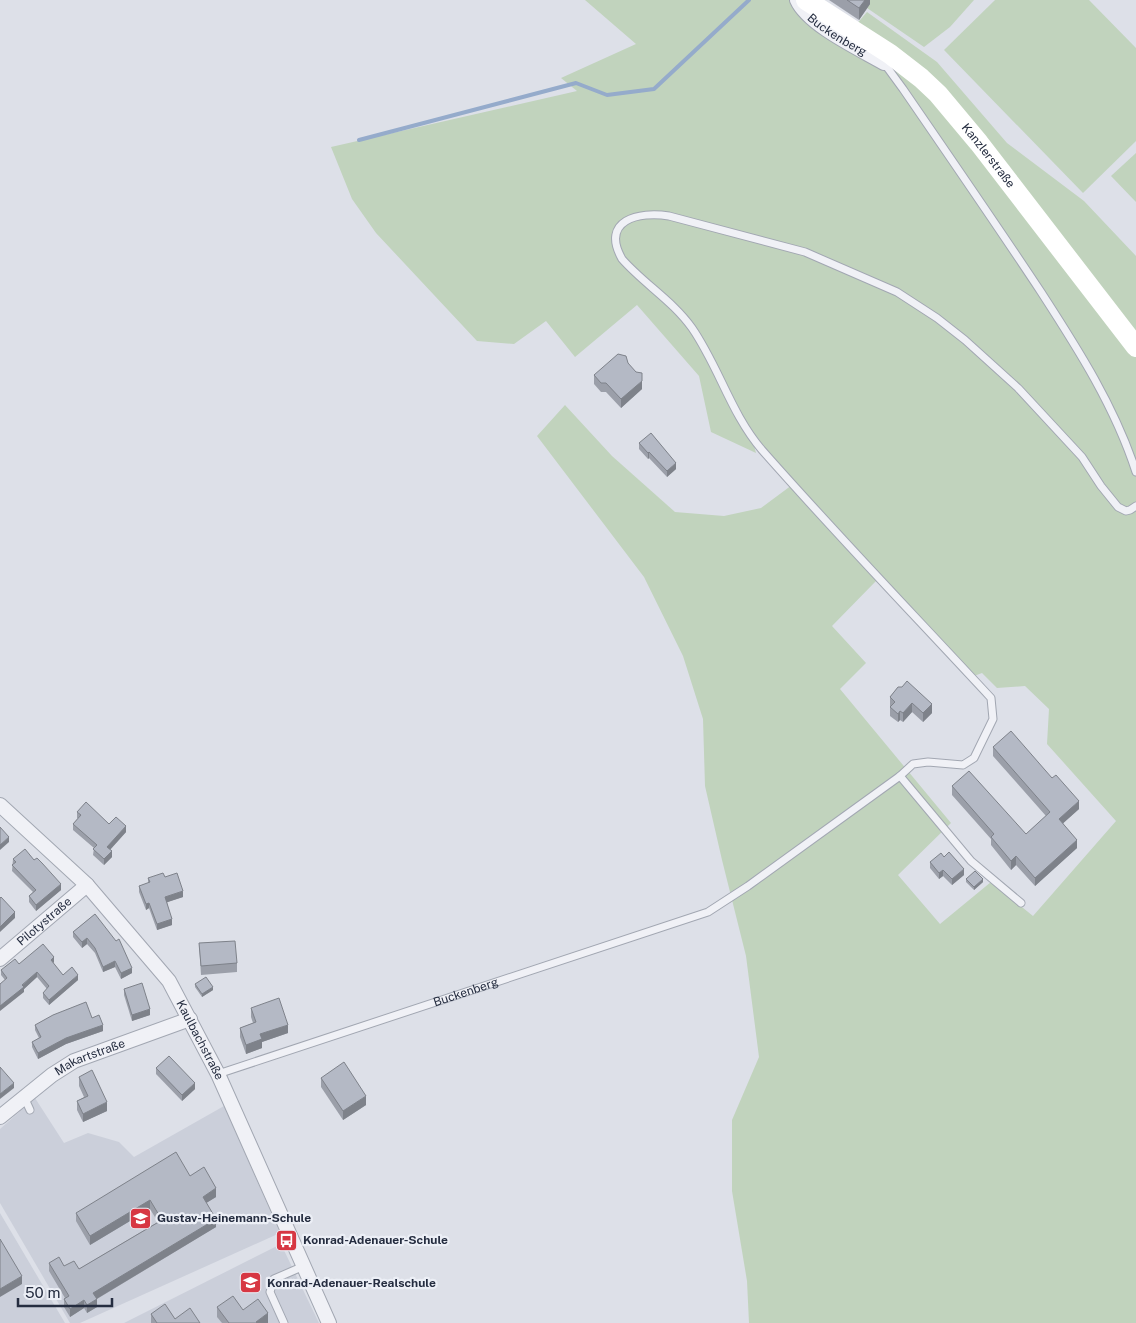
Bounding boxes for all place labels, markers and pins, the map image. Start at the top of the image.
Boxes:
school or university icon: Gustav-Heinemann-Schule [129,1206,153,1230]
place label: Gustav-Heinemann-Schule [157,1211,311,1225]
bus stop icon: Konrad-Adenauer-Schule [275,1228,299,1252]
place label: Konrad-Adenauer-Schule [303,1233,448,1247]
school or university icon: Konrad-Adenauer-Realschule [239,1271,263,1295]
place label: Konrad-Adenauer-Realschule [267,1276,436,1290]

